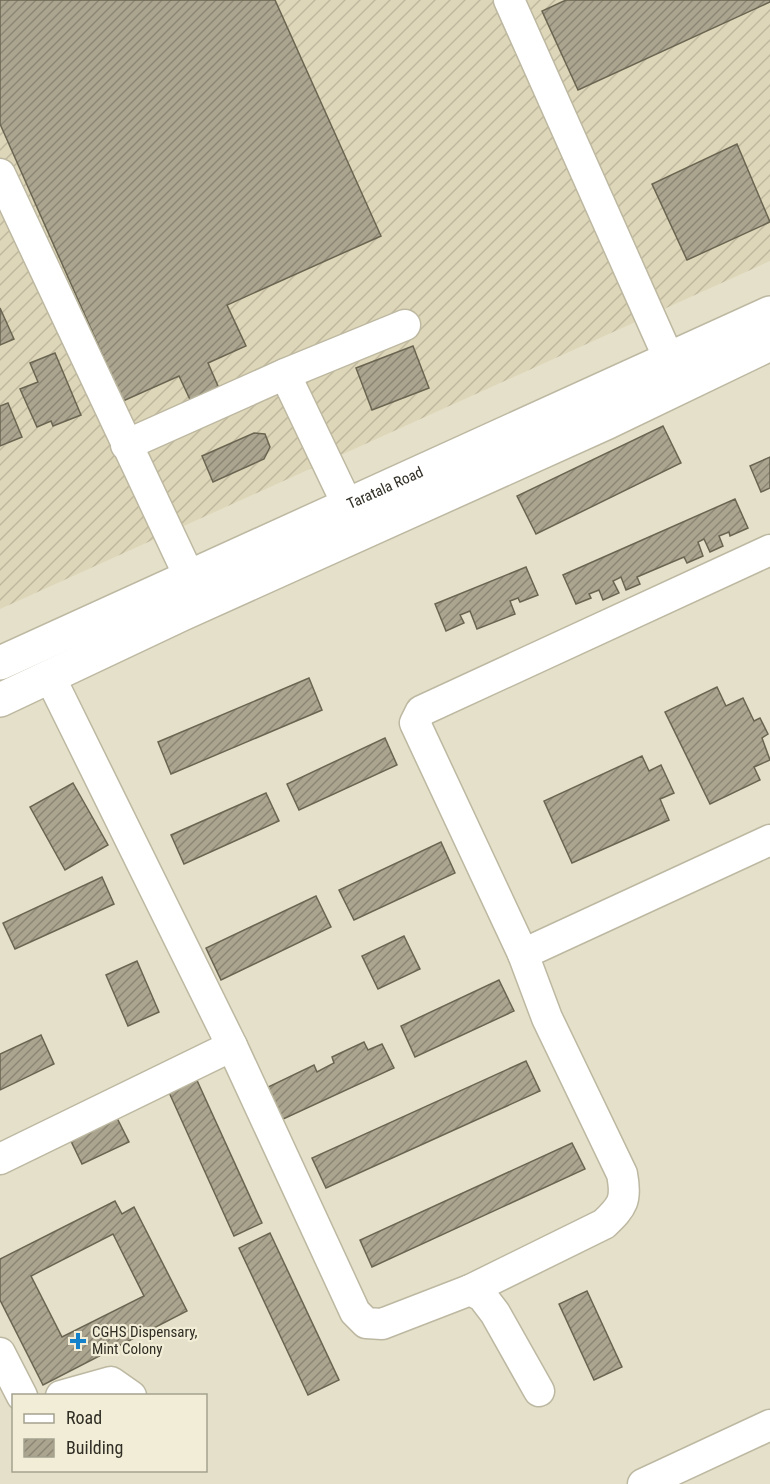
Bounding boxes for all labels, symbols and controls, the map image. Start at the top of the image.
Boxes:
street label: Taratala Road [344,463,426,513]
place label: CGHS Dispensary, Mint Colony [92,1323,198,1358]
marker: CGHS Dispensary, Mint Colony [69,1332,87,1350]
legend [12,1394,207,1472]
text: Road [66,1407,102,1428]
text: Building [66,1437,123,1458]

